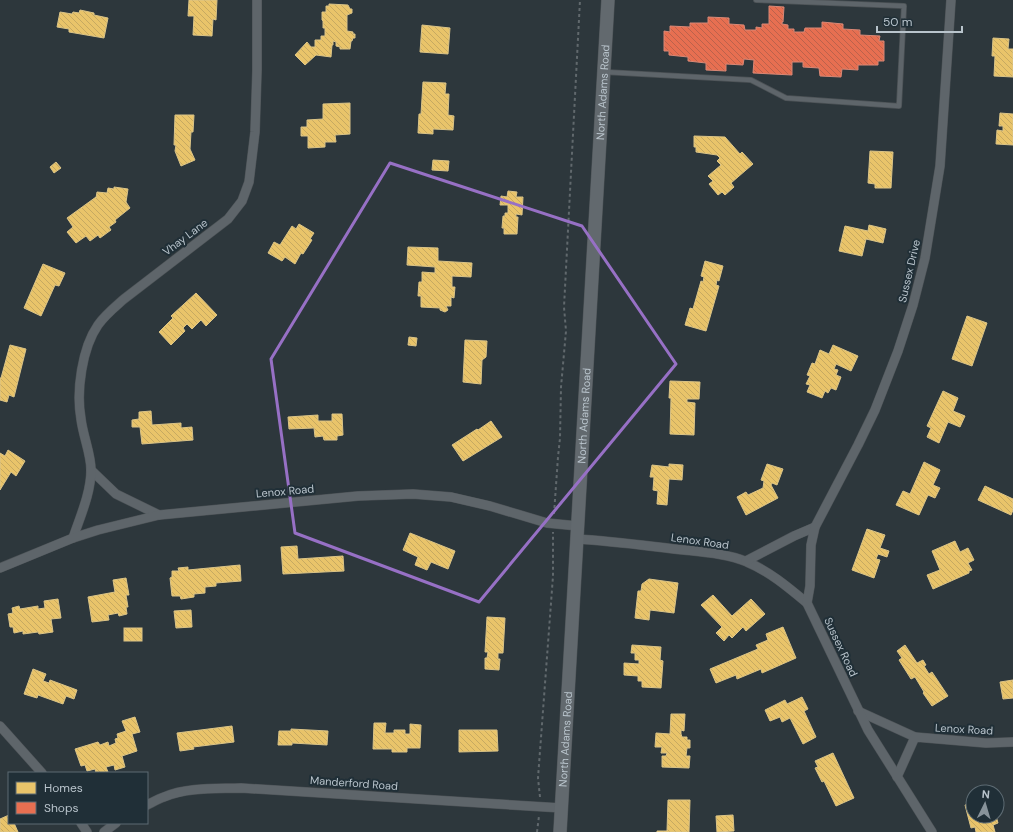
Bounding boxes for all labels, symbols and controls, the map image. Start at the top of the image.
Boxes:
scale bar [877,8,962,34]
text: 50 m [883,14,912,30]
street label: North Adams Road [593,44,612,140]
street label: Vhay Lane [160,215,210,259]
street label: Sussex Drive [895,238,923,304]
street label: North Adams Road [574,367,594,464]
street label: Lenox Road [255,481,315,501]
street label: Lenox Road [670,530,730,552]
street label: Sussex Road [821,615,861,679]
street label: North Adams Road [556,691,575,787]
street label: Lenox Road [934,720,994,738]
legend [8,772,148,824]
street label: Manderford Road [310,773,399,793]
text: Homes [44,780,83,796]
north arrow [965,784,1005,824]
text: N [981,787,990,801]
text: Shops [44,800,79,816]

